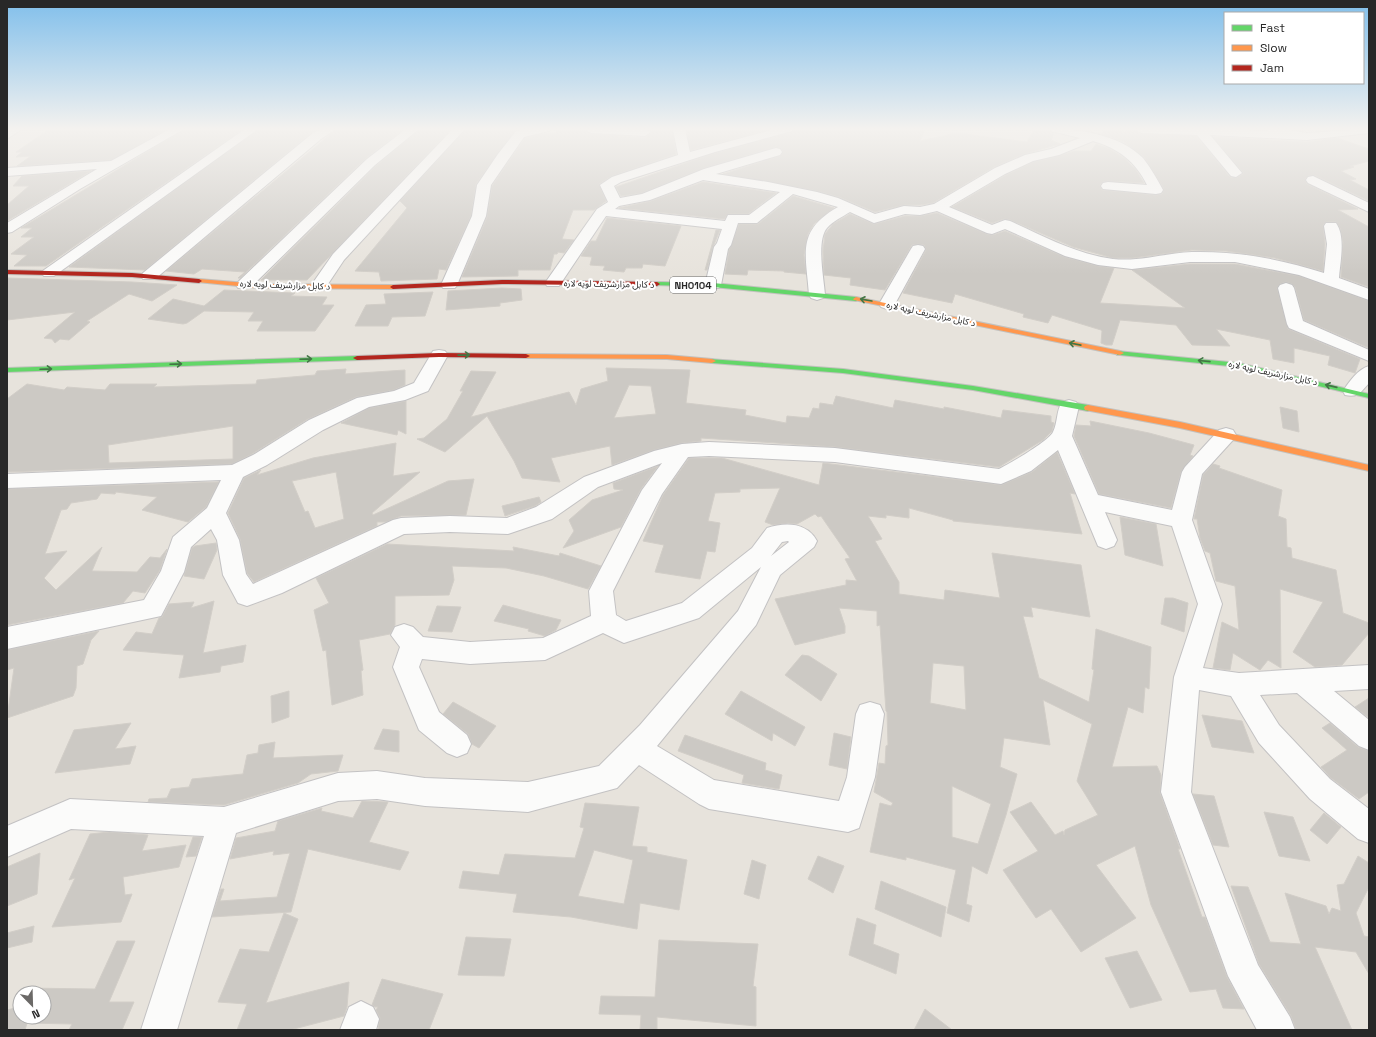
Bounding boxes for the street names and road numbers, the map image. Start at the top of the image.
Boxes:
street label: د کابل مزارشریف لویه لاره [240,277,330,293]
street label: د کابل مزارشریف لویه لاره [564,277,654,291]
road number: NH0104 [670,277,716,293]
street label: د کابل مزارشریف لویه لاره [885,299,977,329]
street label: د کابل مزارشریف لویه لاره [1227,358,1319,388]

